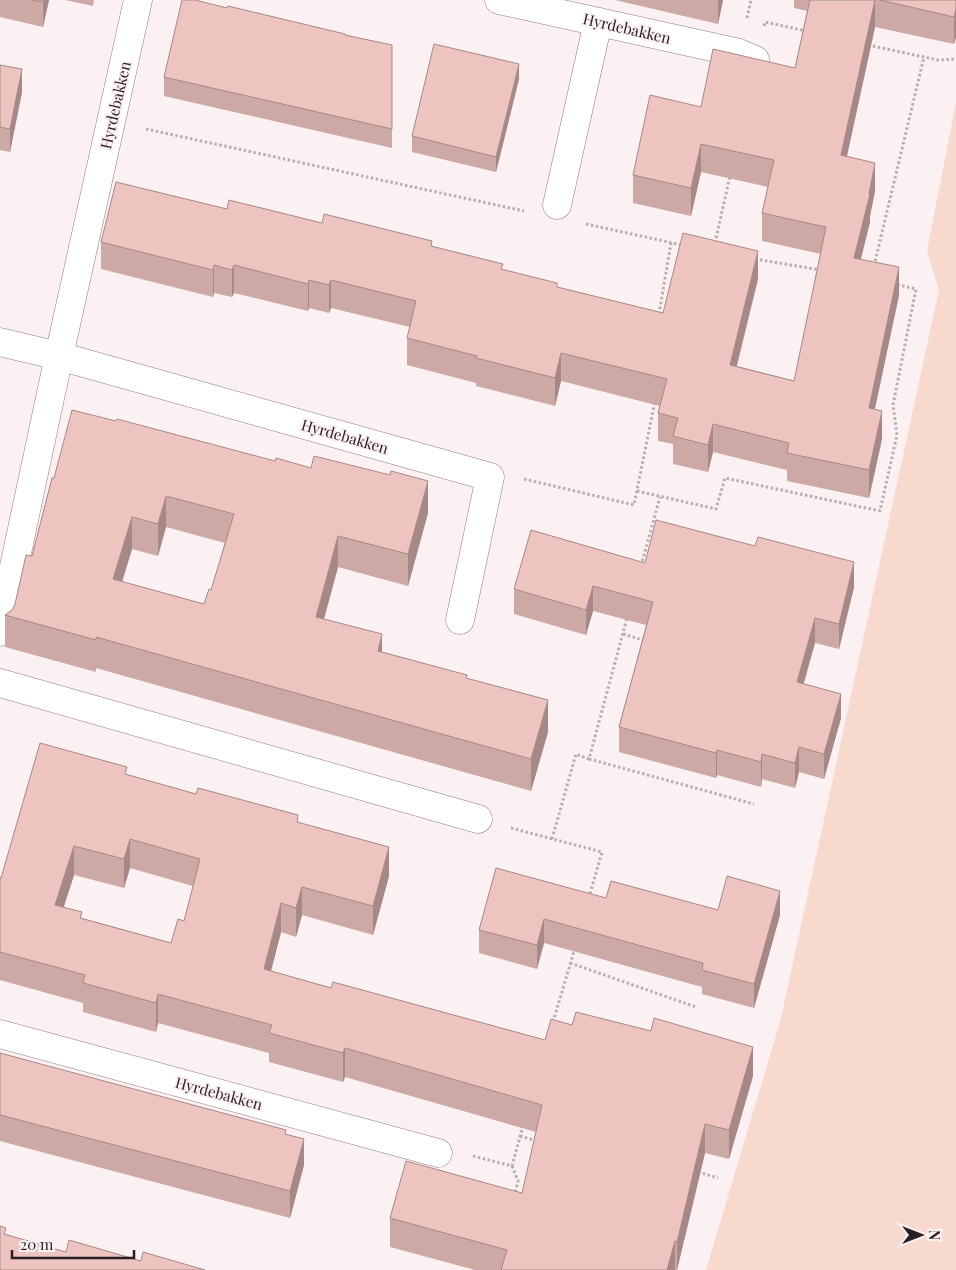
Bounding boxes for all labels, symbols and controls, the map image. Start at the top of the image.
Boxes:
street label: Hyrdebakken [581,8,673,48]
street label: Hyrdebakken [95,59,135,151]
street label: Hyrdebakken [299,414,391,458]
street label: Hyrdebakken [173,1072,265,1114]
north arrow [896,1210,946,1260]
scale bar [12,1228,135,1260]
text: N [925,1230,944,1240]
text: 20 m [20,1234,54,1254]

